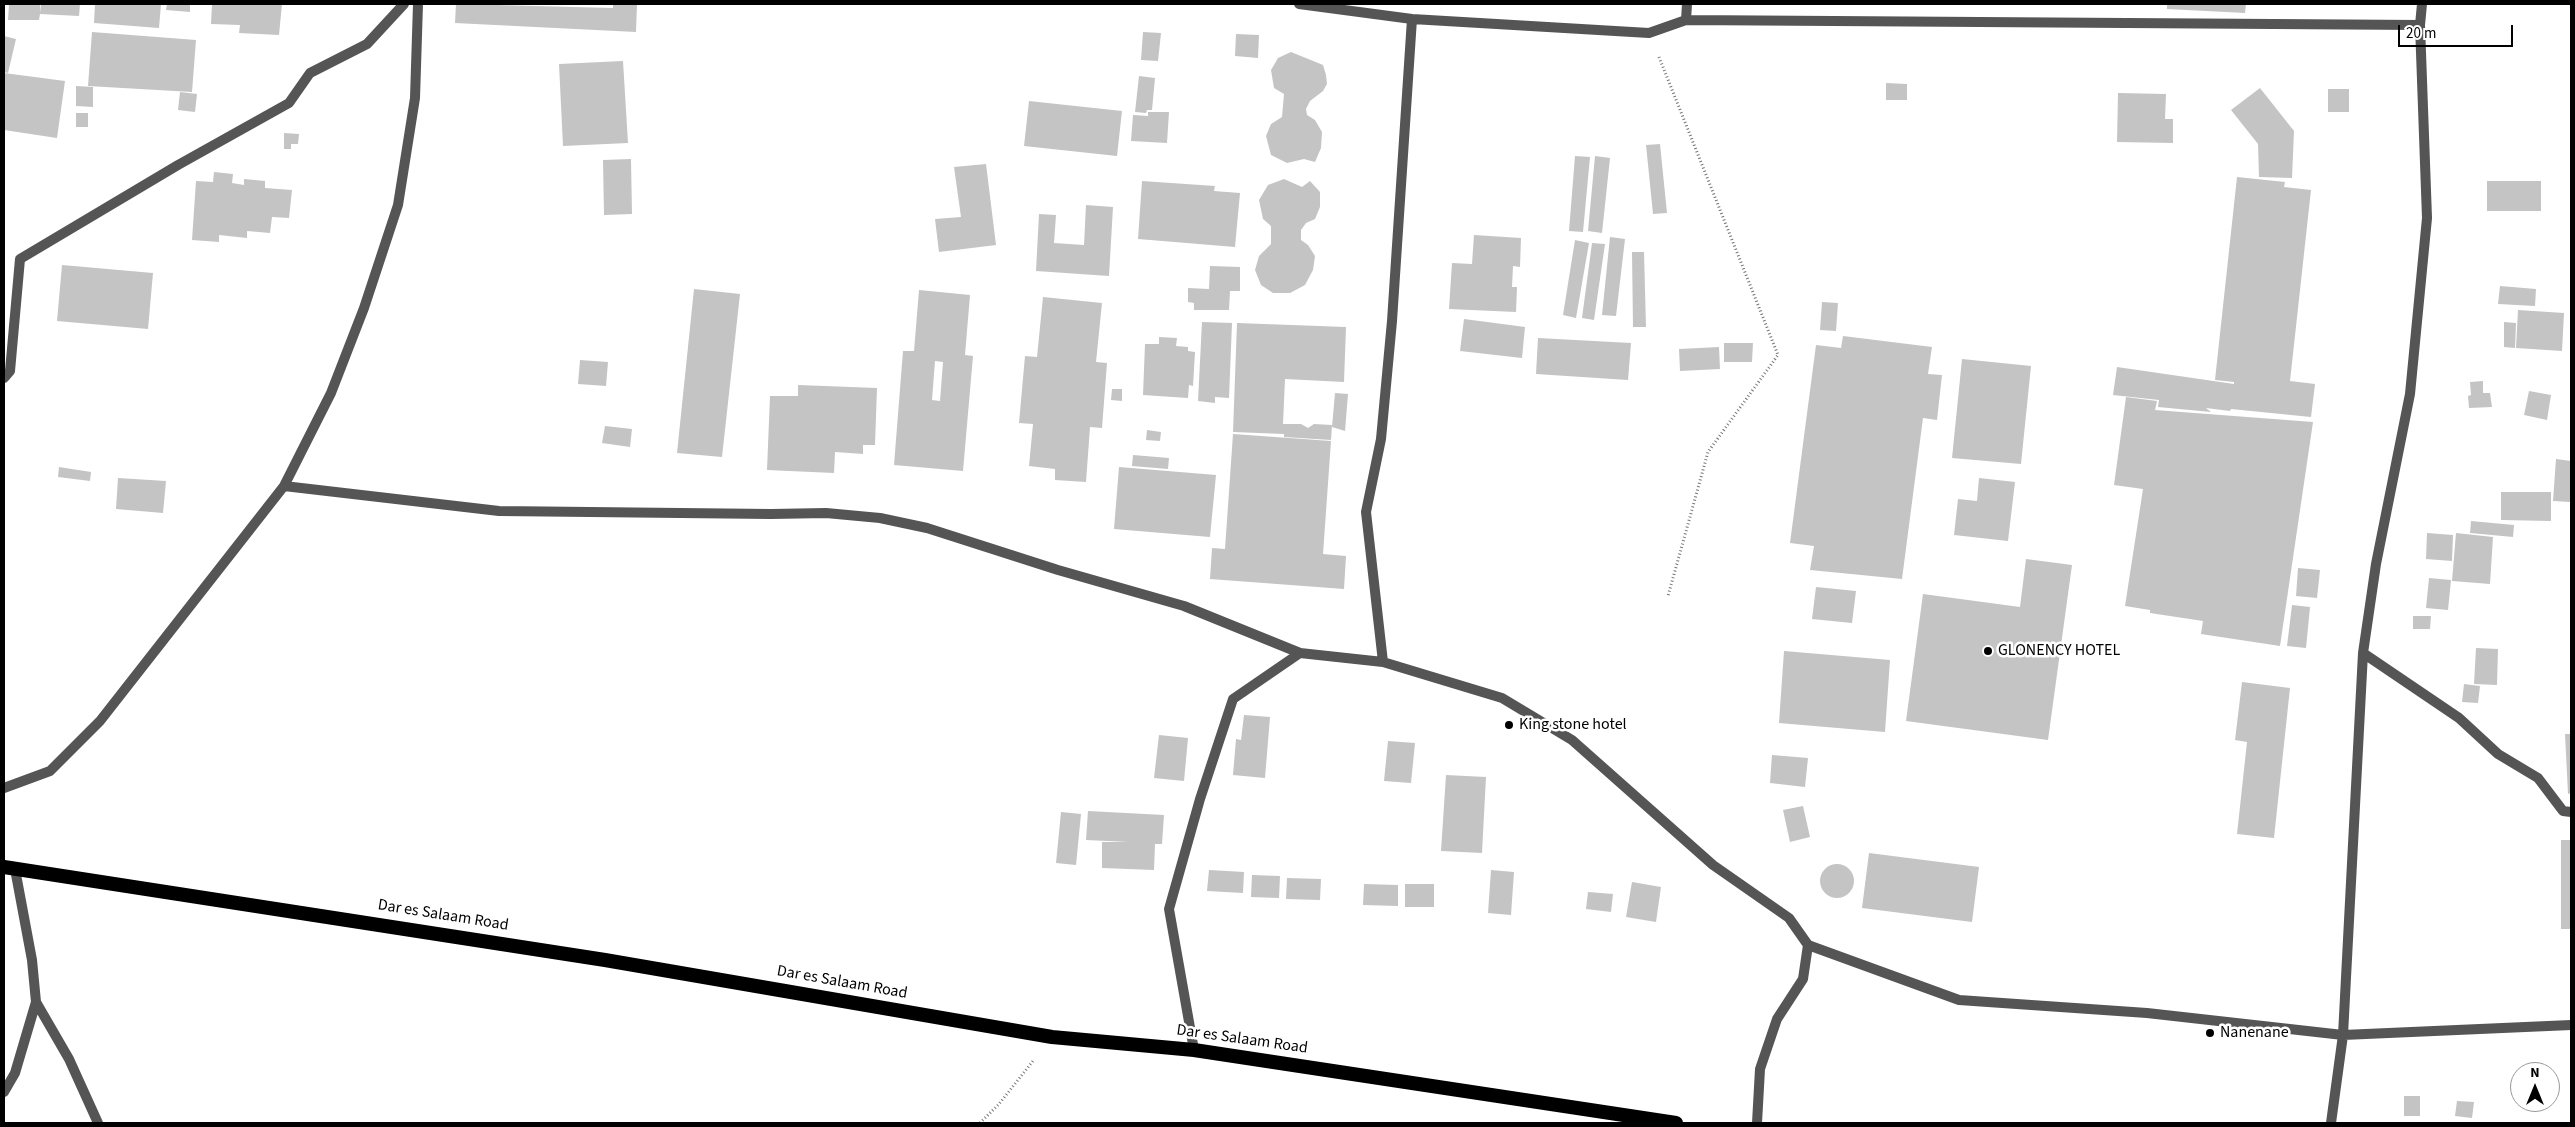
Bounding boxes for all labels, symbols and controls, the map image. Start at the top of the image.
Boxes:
scale bar [2400,15,2515,47]
text: 20 m [2406,23,2436,44]
place label: GLONENCY HOTEL [1998,641,2120,661]
marker: GLONENCY HOTEL [1982,645,1994,657]
place label: King stone hotel [1519,715,1627,735]
marker: King stone hotel [1503,719,1515,731]
street label: Dar es Salaam Road [376,896,510,936]
street label: Dar es Salaam Road [775,962,909,1004]
street label: Dar es Salaam Road [1175,1021,1309,1059]
place label: Nanenane [2220,1023,2289,1043]
marker: Nanenane [2204,1027,2216,1039]
north arrow [2510,1062,2560,1112]
text: N [2530,1063,2540,1083]

